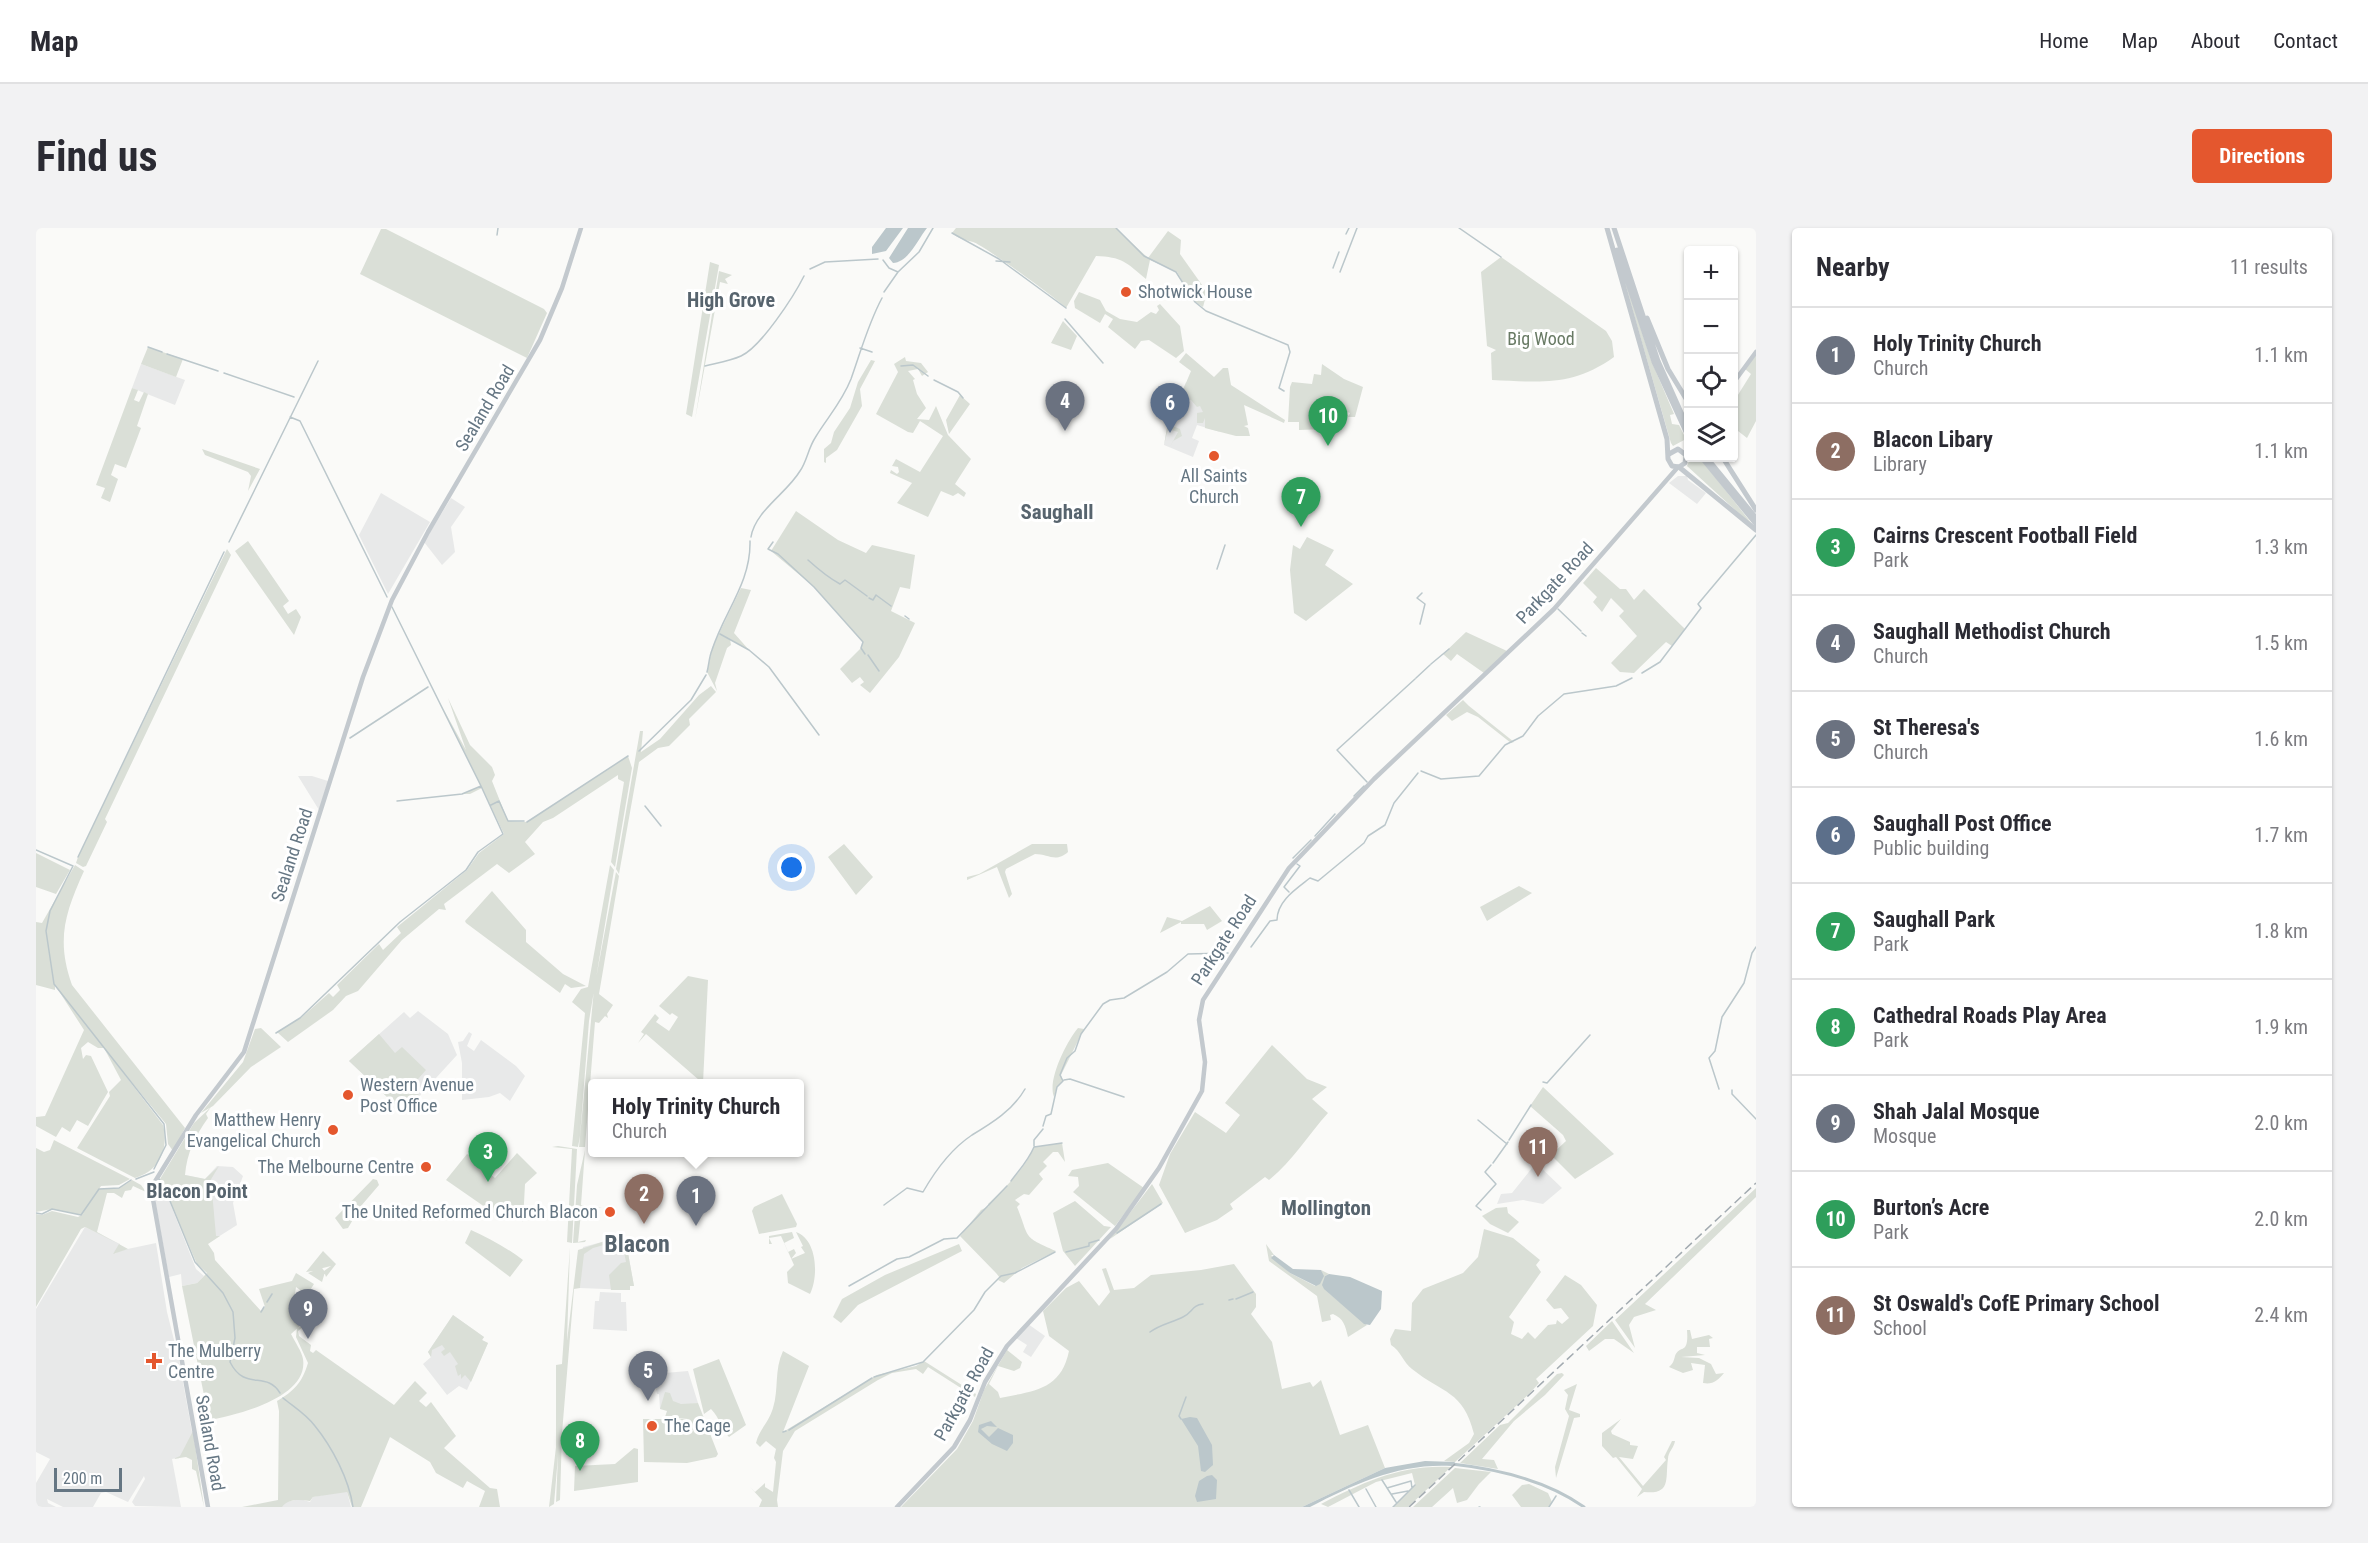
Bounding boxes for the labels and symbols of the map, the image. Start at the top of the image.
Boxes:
place label: Shotwick House [1138,281,1252,302]
marker: Shotwick House [1119,285,1133,299]
district label: High Grove [687,288,775,312]
park label: Big Wood [1507,328,1575,349]
street label: Sealand Road [451,361,519,455]
pin: 4 [1046,382,1084,431]
pin: 6 [1150,384,1190,433]
pin: 10 [1308,396,1348,446]
marker: All Saints Church [1207,449,1221,463]
place label: All Saints Church [1180,465,1248,507]
pin: 7 [1282,478,1320,527]
district label: Saughall [1021,500,1093,524]
street label: Parkgate Road [1512,538,1598,628]
street label: Sealand Road [267,805,317,904]
your location [777,853,806,882]
street label: Parkgate Road [1187,891,1261,989]
place label: Western Avenue Post Office [360,1074,474,1116]
marker: Western Avenue Post Office [341,1088,355,1102]
place label: Matthew Henry Evangelical Church [187,1109,321,1151]
marker: Matthew Henry Evangelical Church [326,1123,340,1137]
pin: 11 [1518,1128,1558,1177]
pin: 3 [468,1132,508,1182]
place label: The Melbourne Centre [257,1156,414,1177]
marker: The Melbourne Centre [419,1160,433,1174]
pin: 2 [624,1174,664,1224]
pin: 1 [676,1176,716,1226]
district label: Blacon Point [146,1179,248,1203]
district label: Mollington [1281,1196,1371,1220]
place label: The United Reformed Church Blacon [342,1201,598,1222]
marker: The United Reformed Church Blacon [603,1205,617,1219]
district label: Blacon [604,1230,670,1258]
pin: 9 [288,1290,328,1339]
place label: The Mulberry Centre [168,1340,262,1382]
street label: Parkgate Road [929,1343,998,1444]
marker: The Mulberry Centre [145,1352,163,1370]
pin: 5 [628,1352,668,1401]
street label: Sealand Road [192,1393,229,1493]
place label: The Cage [664,1415,731,1436]
marker: The Cage [645,1419,659,1433]
pin: 8 [560,1422,600,1471]
scale bar [54,1465,122,1492]

